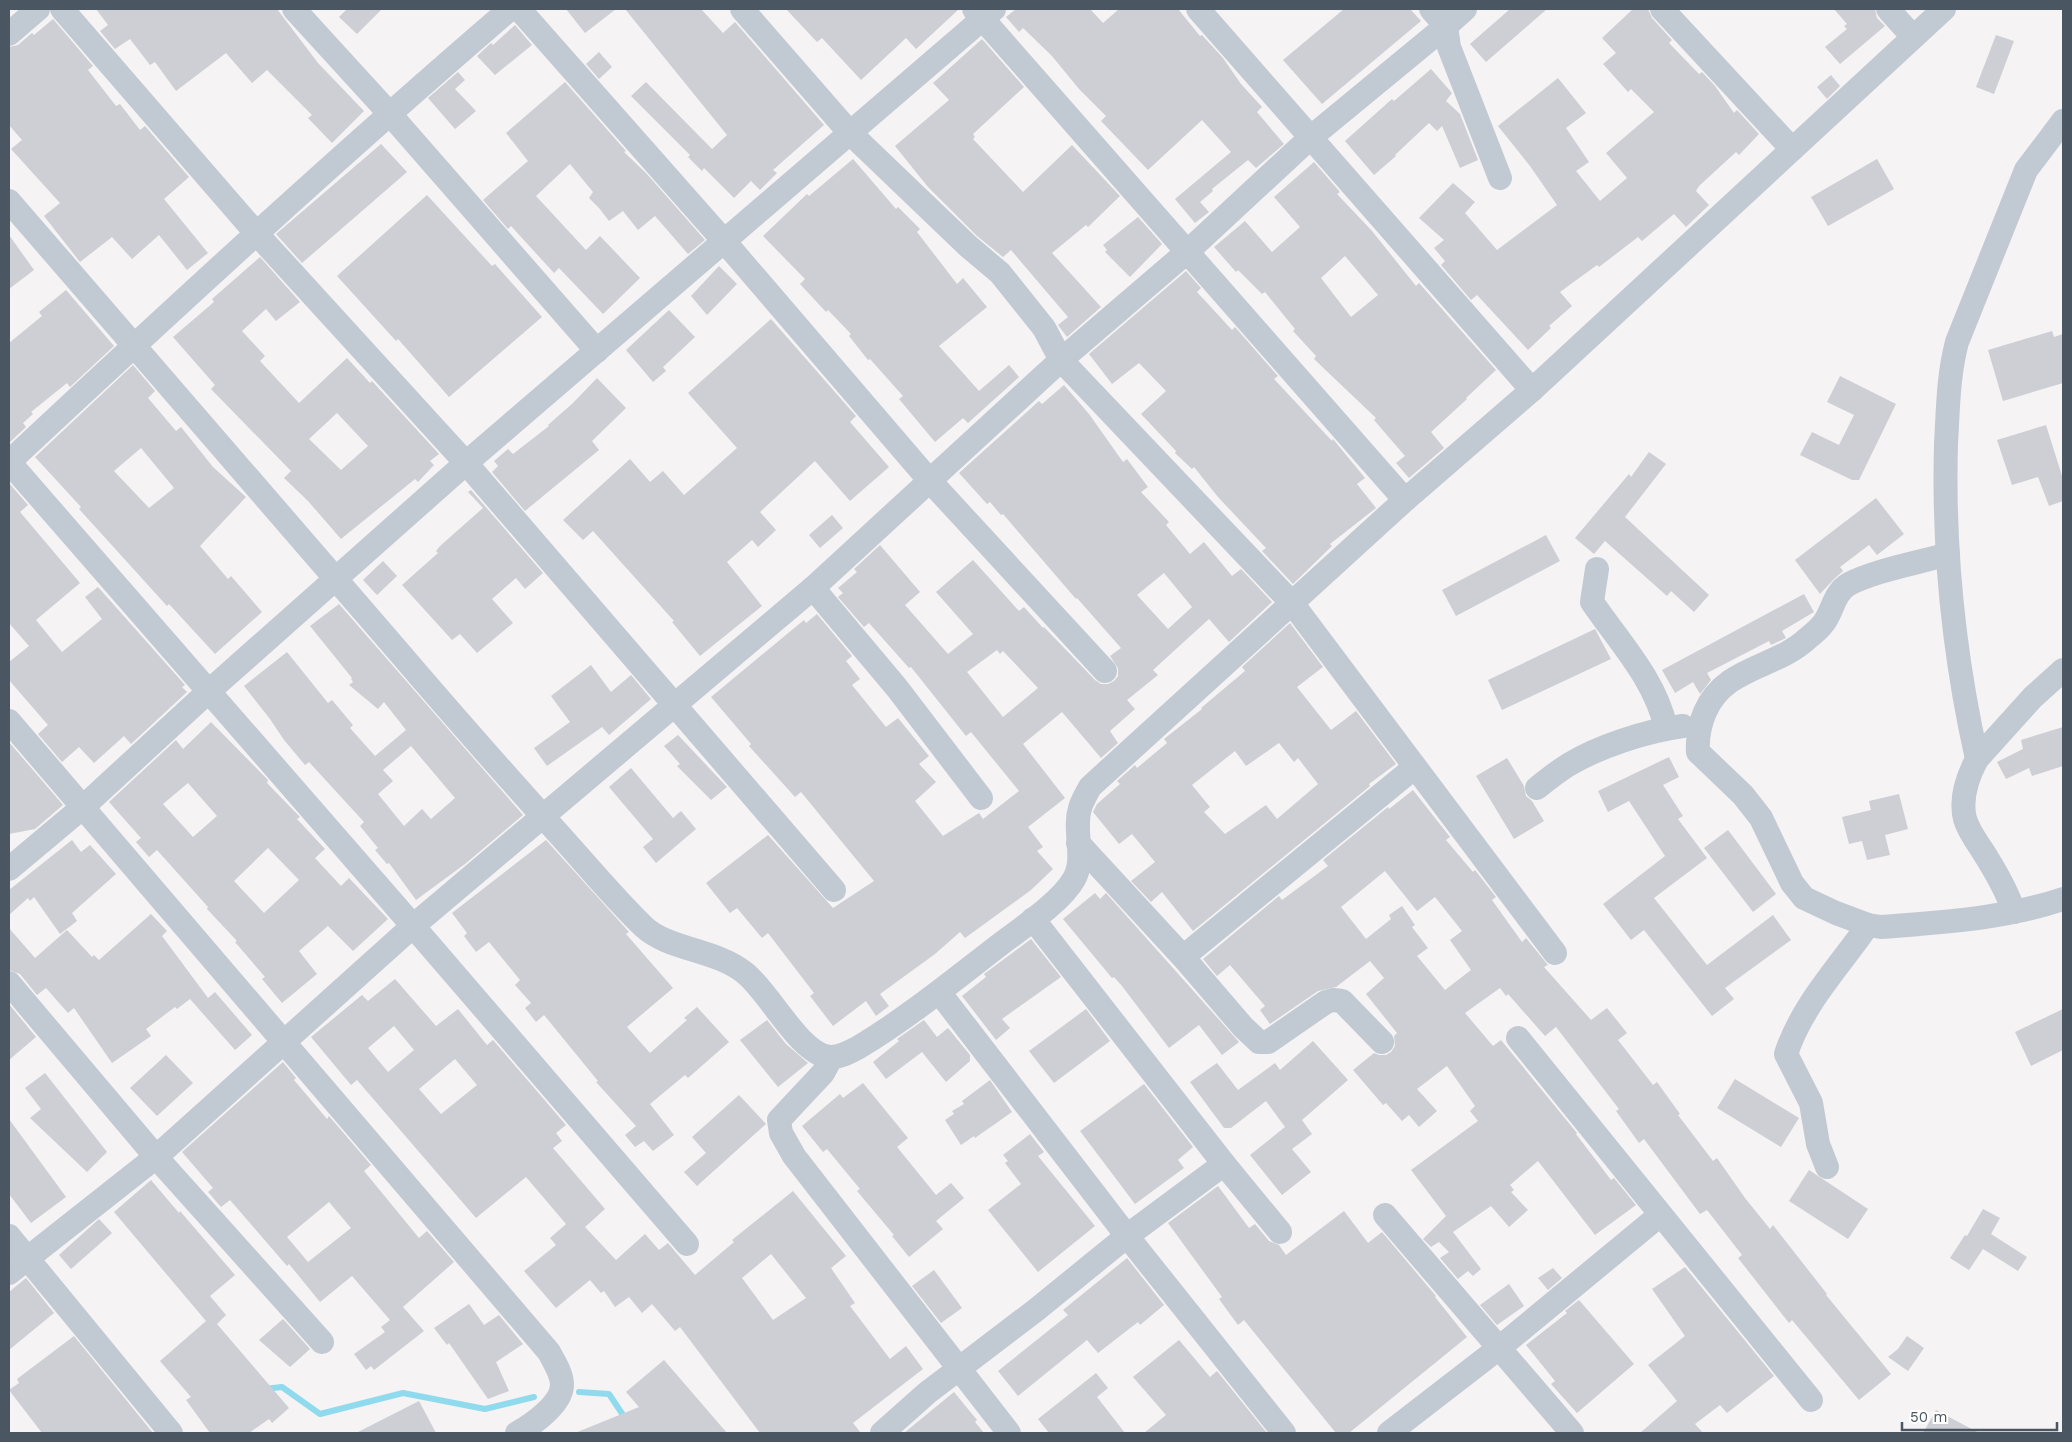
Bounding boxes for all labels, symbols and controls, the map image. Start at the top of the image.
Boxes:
scale bar [1902,1400,2057,1432]
text: 50 m [1910,1408,1947,1426]

